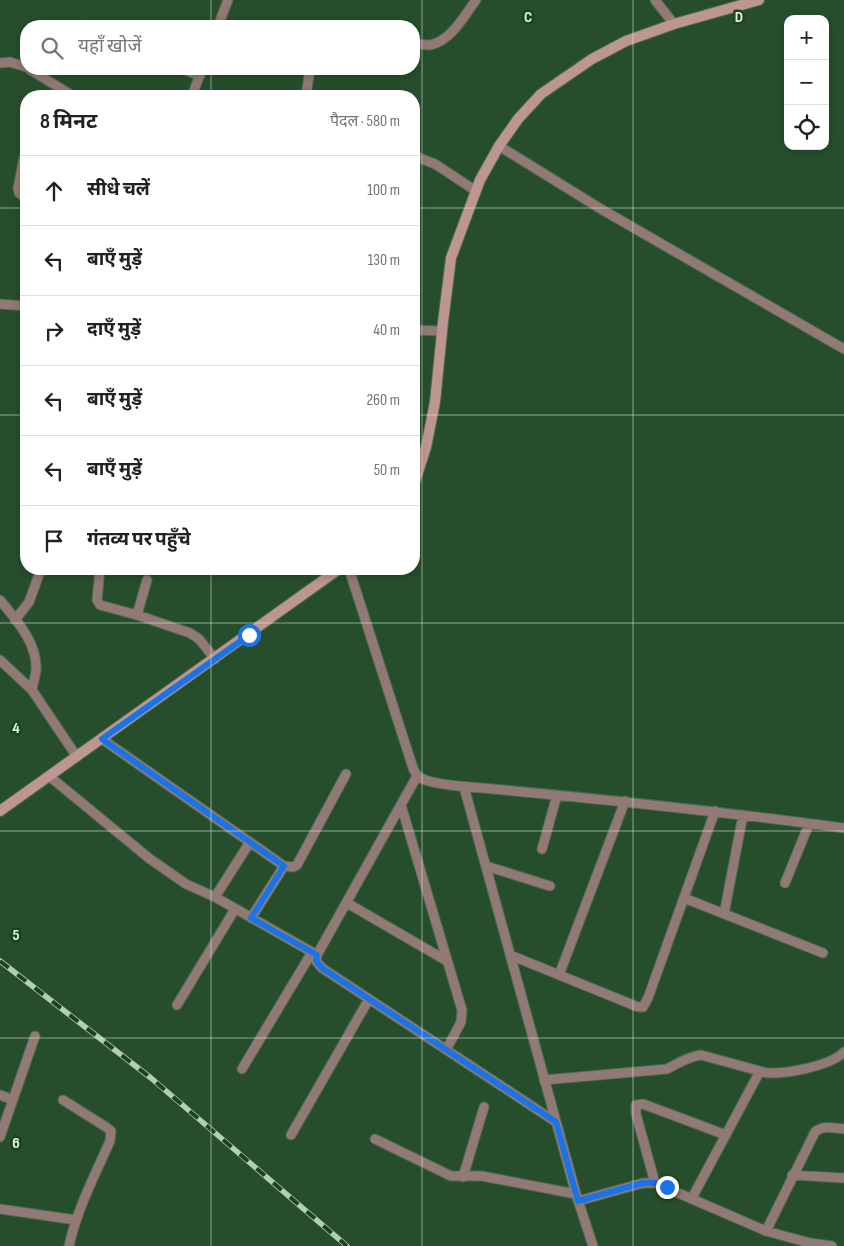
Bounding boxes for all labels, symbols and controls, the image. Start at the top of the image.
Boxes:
text: C [524,8,532,27]
text: D [735,8,743,27]
map controls [784,15,829,150]
button: + [784,15,829,60]
search box [20,20,420,75]
icon: search [38,34,66,62]
text: यहाँ खोजें [78,35,142,58]
button: − [784,60,829,105]
button: locate [784,105,829,150]
text: 8 मिनट [40,109,97,134]
text: पैदल · 580 m [330,112,400,131]
icon: ahead [40,177,68,205]
text: सीधे चलें [87,178,150,201]
text: 100 m [367,181,400,200]
icon: left [40,247,68,275]
text: बाएँ मुड़ें [87,248,142,271]
text: 130 m [368,251,400,270]
icon: right [40,317,68,345]
text: दाएँ मुड़ें [87,318,141,341]
text: 40 m [373,321,400,340]
icon: left [40,387,68,415]
text: बाएँ मुड़ें [87,388,142,411]
text: 260 m [366,391,400,410]
icon: left [40,457,68,485]
text: बाएँ मुड़ें [87,458,142,481]
text: 50 m [374,461,400,480]
icon: arrive [40,527,68,555]
text: गंतव्य पर पहुँचे [87,528,191,551]
route start [238,624,261,647]
text: 4 [12,719,20,738]
text: 5 [12,926,20,945]
text: 6 [12,1134,20,1153]
route end [656,1176,679,1199]

